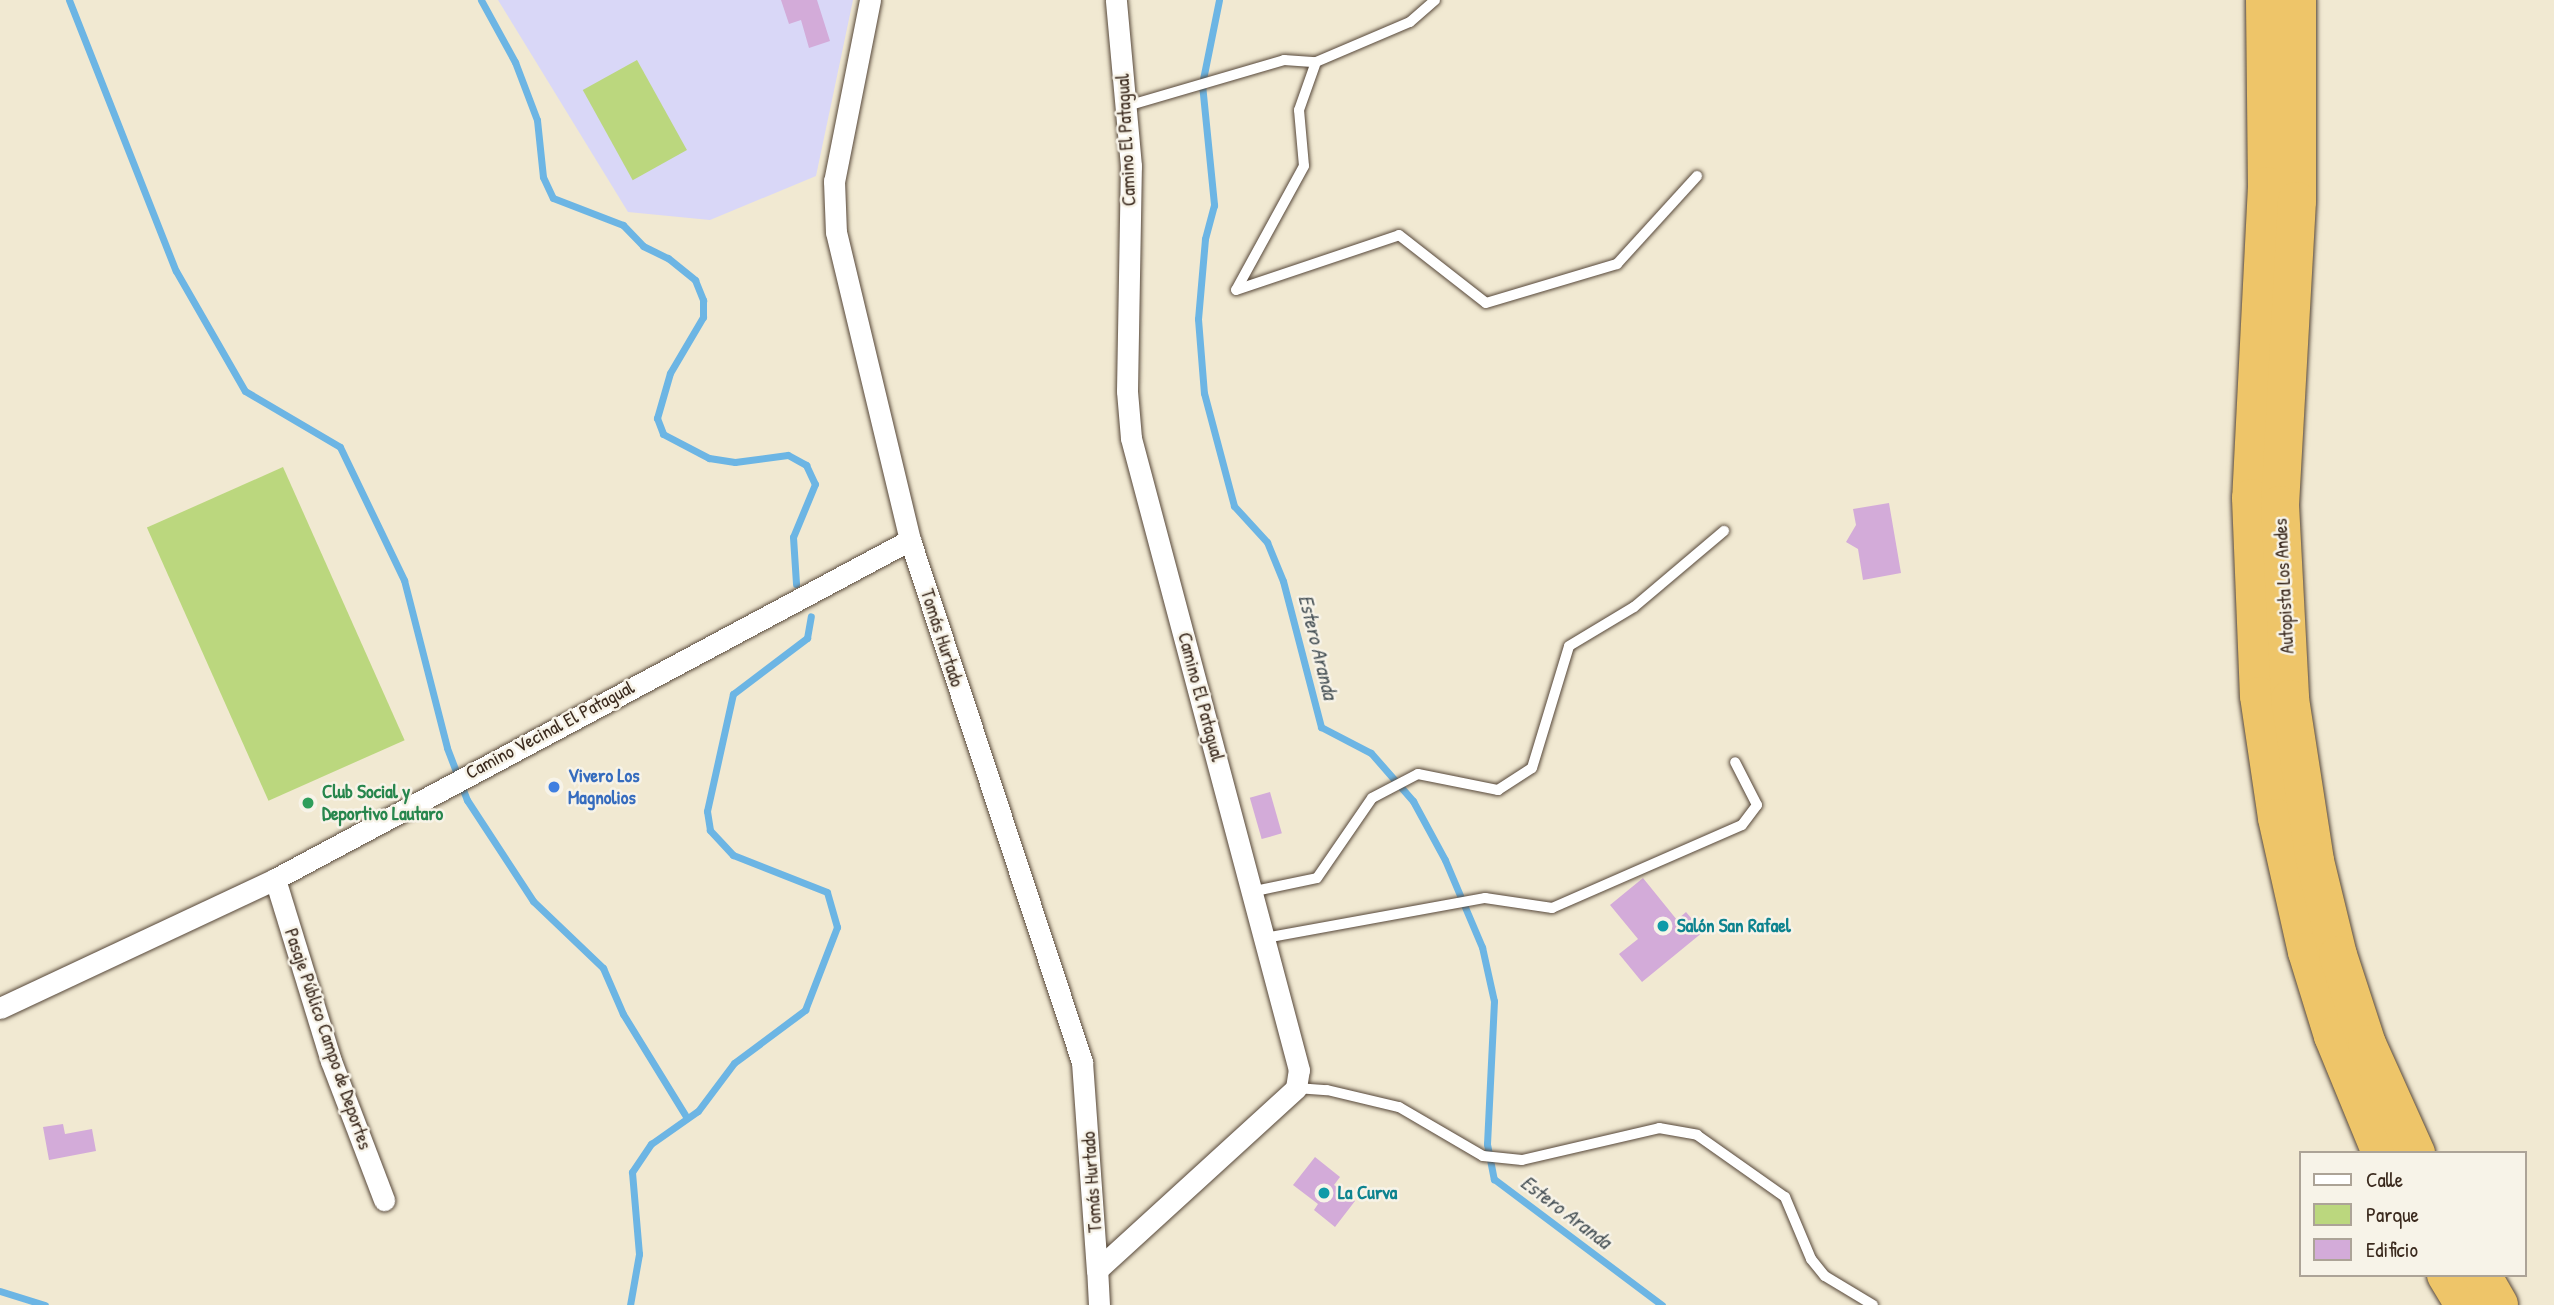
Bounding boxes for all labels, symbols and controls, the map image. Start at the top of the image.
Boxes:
street label: Camino El Patagual [1111,73,1141,207]
street label: Autopista Los Andes [2269,518,2299,654]
street label: Tomás Hurtado [915,586,969,690]
water label: Estero Aranda [1293,592,1343,702]
street label: Camino El Patagual [1173,630,1229,764]
street label: Camino Vecinal El Patagual [462,676,638,784]
place label: Vivero Los Magnolios [568,765,639,809]
marker: Vivero Los Magnolios [546,779,562,795]
place label: Club Social y Deportivo Lautaro [322,781,443,825]
marker: Club Social y Deportivo Lautaro [300,795,316,811]
place label: Salón San Rafael [1677,915,1791,937]
marker: Salón San Rafael [1655,918,1671,934]
street label: Pasaje Público Campo de Deportes [279,925,377,1153]
street label: Tomás Hurtado [1077,1131,1107,1233]
legend [2298,1151,2526,1277]
text: Calle [2366,1165,2403,1194]
water label: Estero Aranda [1516,1170,1616,1254]
place label: La Curva [1338,1182,1397,1204]
marker: La Curva [1316,1185,1332,1201]
text: Parque [2366,1200,2419,1229]
text: Edificio [2366,1235,2418,1264]

